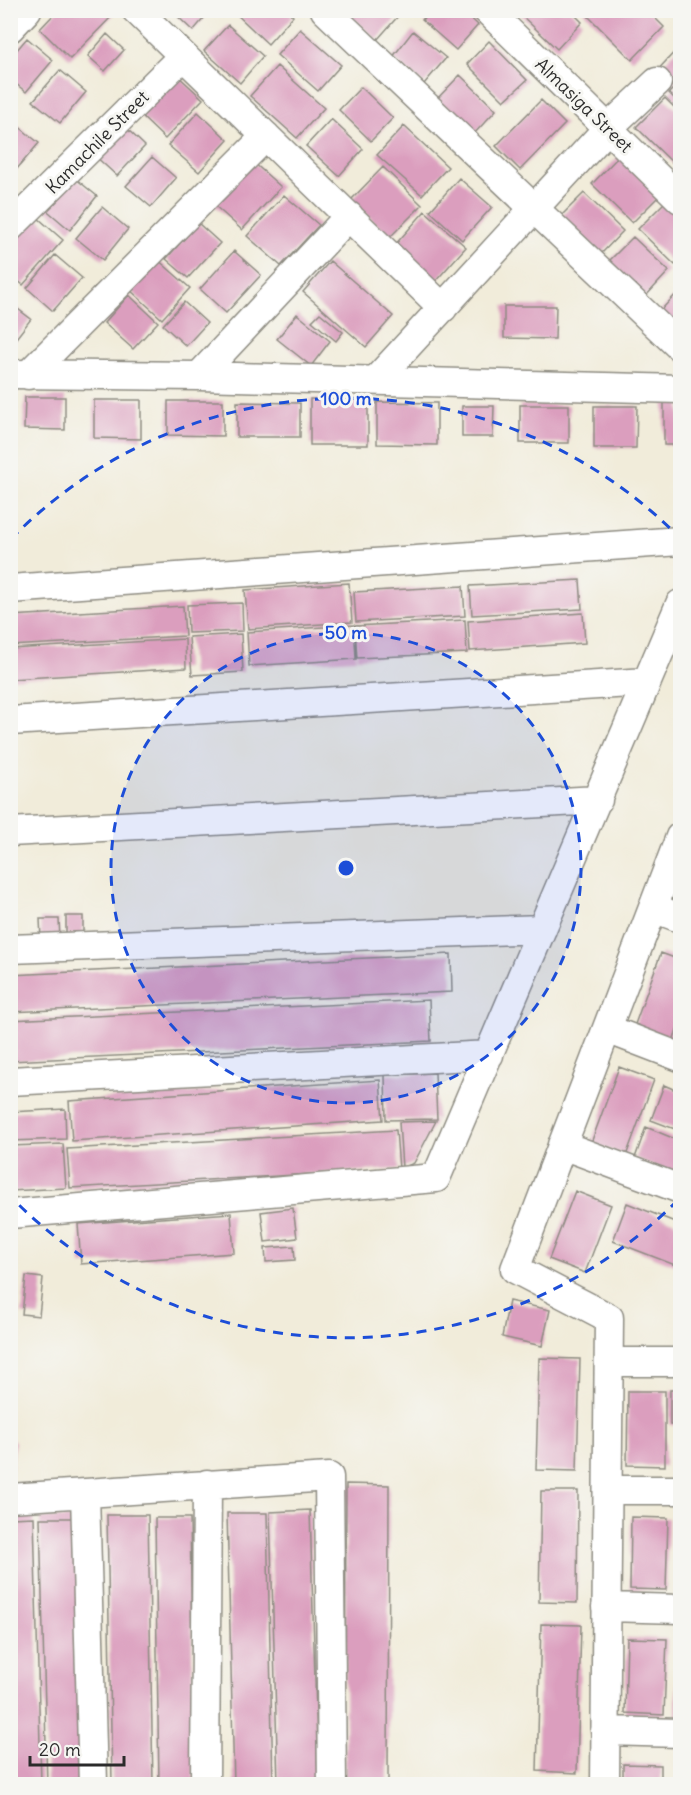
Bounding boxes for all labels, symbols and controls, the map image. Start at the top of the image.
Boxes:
street label: Almasiga Street [531,53,637,157]
street label: Kamachile Street [40,85,154,199]
text: 100 m [321,387,372,410]
text: 50 m [325,621,367,644]
centre of rings [336,858,356,878]
scale bar [30,1729,124,1767]
text: 20 m [39,1738,81,1761]

